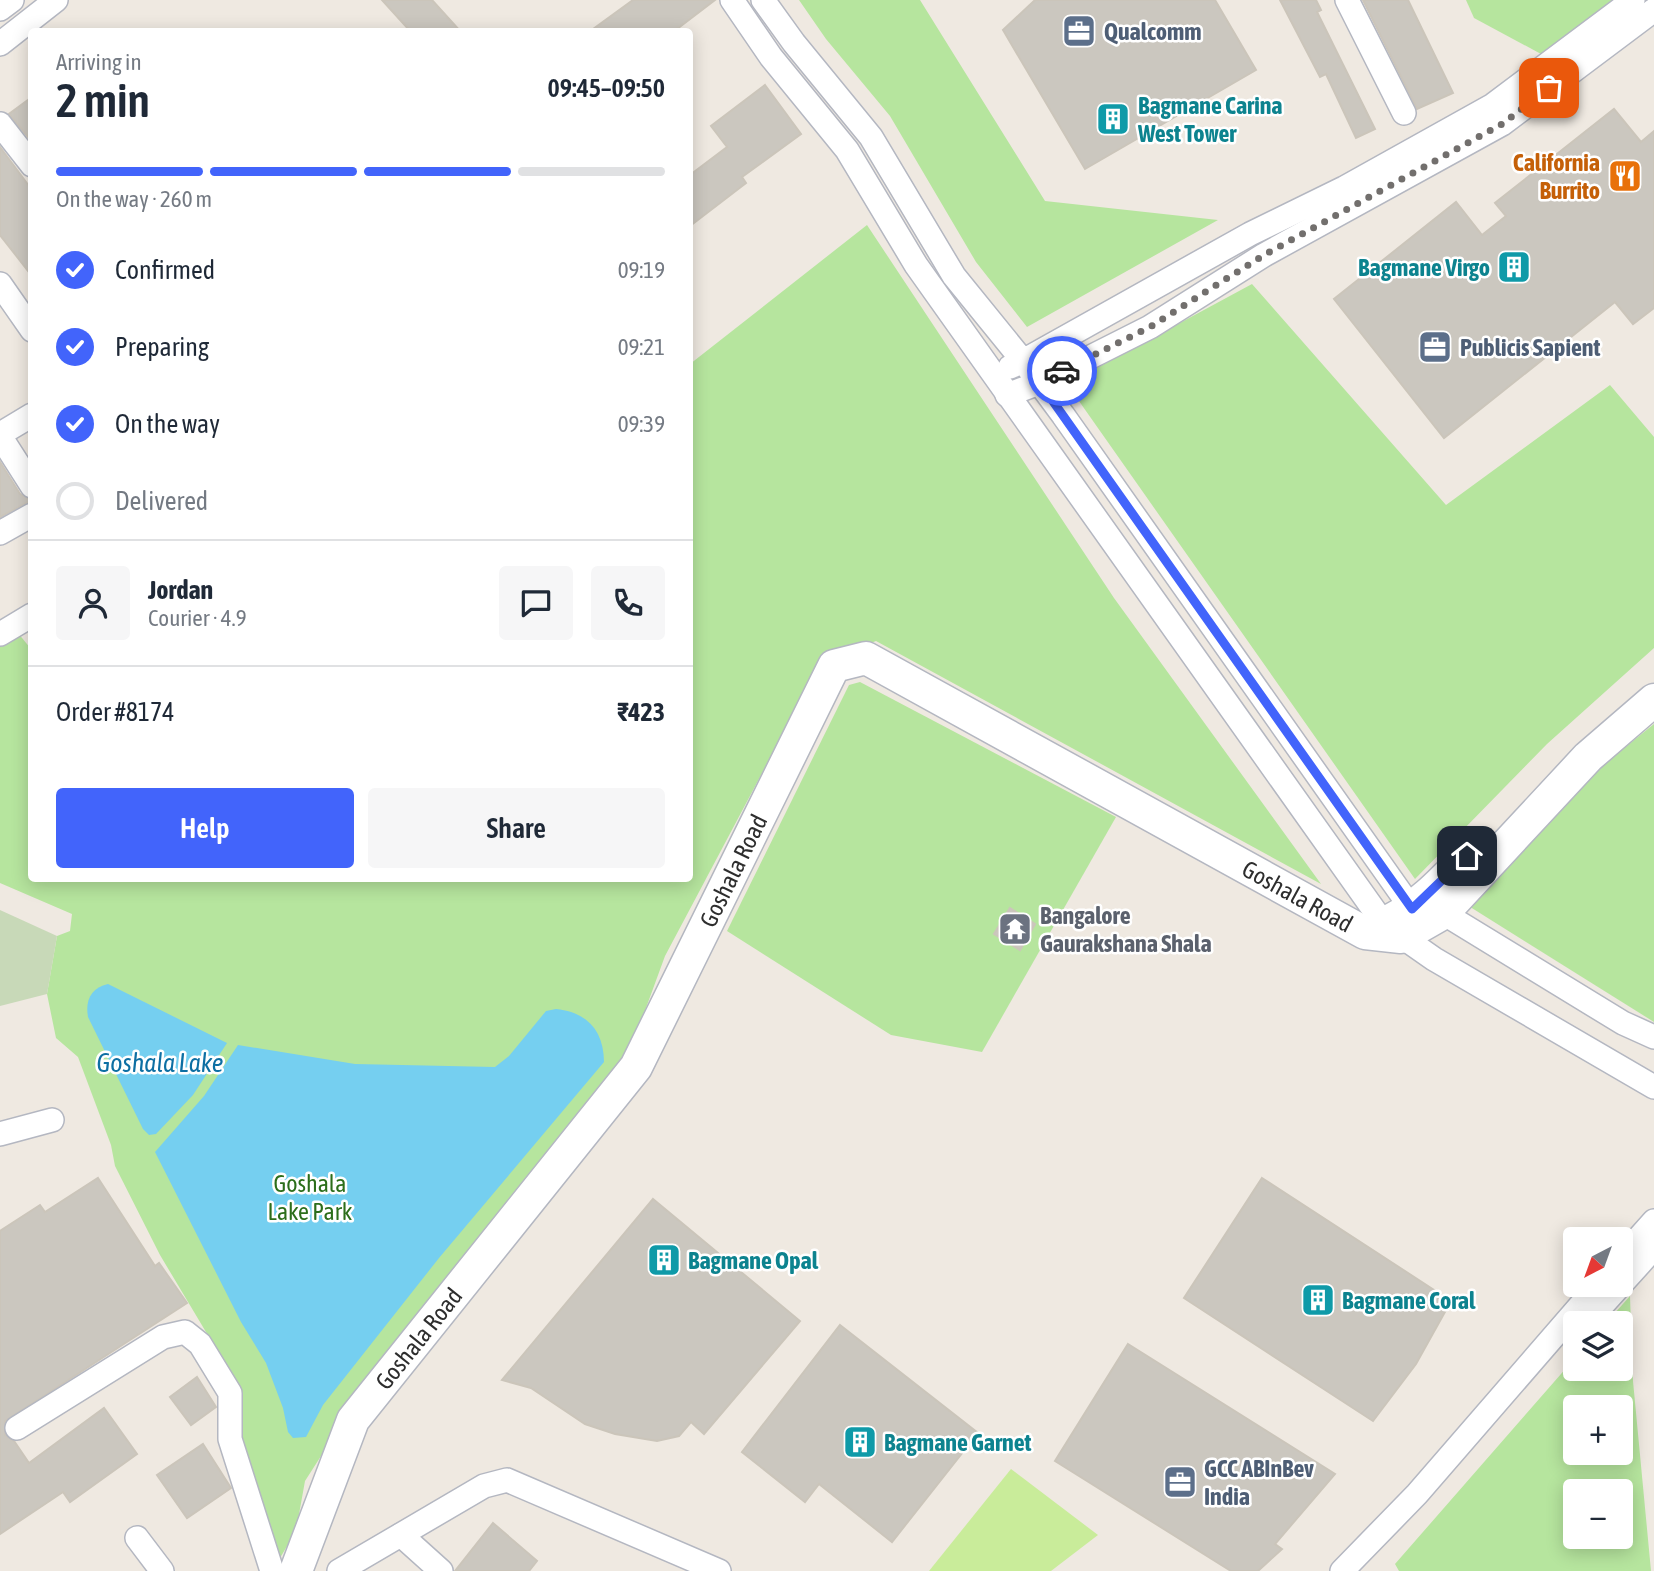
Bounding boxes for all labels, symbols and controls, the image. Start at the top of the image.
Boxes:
office icon: Qualcomm [1060,12,1098,50]
place label: Qualcomm [1104,18,1202,45]
text: Arriving in [56,49,142,75]
pin [1519,58,1579,118]
icon: bag [1530,69,1568,107]
text: 09:45–09:50 [548,73,665,103]
text: 2 min [56,74,150,127]
place label: Bagmane Carina West Tower [1137,92,1282,147]
building icon: Bagmane Carina West Tower [1094,100,1132,138]
place label: California Burrito [1513,149,1600,204]
restaurant icon: California Burrito [1606,157,1644,195]
text: On the way · 260 m [56,186,212,212]
building icon: Bagmane Virgo [1495,248,1533,286]
icon: check [56,251,94,289]
place label: Bagmane Virgo [1358,254,1490,281]
text: Confirmed [115,255,215,285]
text: 09:19 [618,257,665,283]
icon: check [56,328,94,366]
office icon: Publicis Sapient [1416,328,1454,366]
text: Preparing [115,332,209,362]
text: 09:21 [618,334,665,360]
place label: Publicis Sapient [1460,334,1600,361]
courier [1027,336,1097,406]
icon: car [1043,352,1081,390]
icon: check [56,405,94,443]
text: On the way [115,409,220,439]
text: 09:39 [618,411,665,437]
text: Delivered [115,486,208,516]
button: person [56,566,130,640]
button: chat [499,566,573,640]
button: phone [591,566,665,640]
text: Jordan [148,575,213,605]
text: Courier · 4.9 [148,605,247,631]
text: Order #8174 [56,697,175,727]
text: ₹423 [617,697,665,727]
button: Help [56,788,354,868]
button: Share [368,788,665,868]
street label: Goshala Road [694,810,772,931]
pin [1437,826,1497,886]
icon: home [1448,837,1486,875]
street label: Goshala Road [1238,855,1358,937]
place label: Bangalore Gaurakshana Shala [1040,902,1212,957]
temple icon: Bangalore Gaurakshana Shala [996,910,1034,948]
water label: Goshala Lake [97,1048,223,1078]
park label: Goshala Lake Park [268,1170,353,1225]
north arrow [1563,1227,1633,1297]
map controls [1563,1227,1633,1549]
building icon: Bagmane Opal [645,1241,683,1279]
place label: Bagmane Opal [688,1247,819,1274]
building icon: Bagmane Coral [1299,1281,1337,1319]
street label: Goshala Road [370,1282,467,1394]
place label: Bagmane Coral [1342,1287,1476,1314]
button: layers [1563,1311,1633,1381]
button: + [1563,1395,1633,1465]
building icon: Bagmane Garnet [841,1423,879,1461]
place label: Bagmane Garnet [884,1429,1032,1456]
place label: GCC ABInBev India [1204,1455,1314,1510]
office icon: GCC ABInBev India [1161,1463,1199,1501]
button: − [1563,1479,1633,1549]

